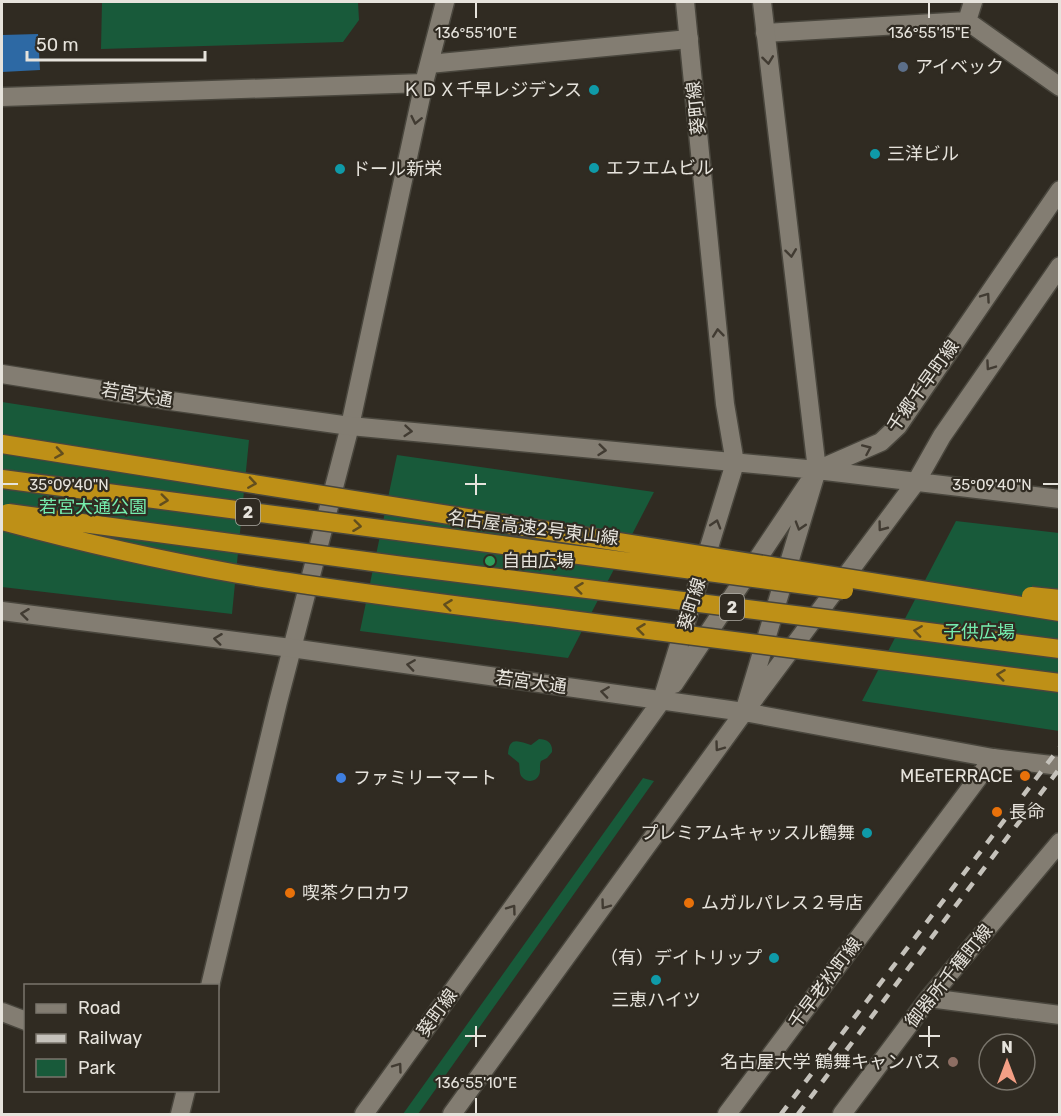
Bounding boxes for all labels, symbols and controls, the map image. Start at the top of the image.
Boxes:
scale bar [27,24,206,62]
text: 136°55'10"E [435,24,517,42]
text: 136°55'15"E [888,24,970,42]
text: 50 m [36,34,79,56]
one-way arrow [761,55,774,64]
place label: アイベック [915,56,1004,78]
marker: アイベック [896,60,910,74]
place label: ＫＤＸ千早レジデンス [402,79,582,101]
street label: 葵町線 [682,80,710,136]
marker: ＫＤＸ千早レジデンス [587,83,601,97]
one-way arrow [410,114,423,124]
place label: 三洋ビル [887,143,959,165]
marker: 三洋ビル [868,147,882,161]
place label: エフエムビル [606,157,714,179]
place label: ドール新栄 [352,158,442,180]
marker: エフエムビル [587,161,601,175]
marker: ドール新栄 [333,162,347,176]
one-way arrow [785,249,797,258]
one-way arrow [979,293,990,304]
one-way arrow [712,328,725,337]
street label: 千郷千早町線 [882,336,964,436]
one-way arrow [987,359,998,370]
street label: 若宮大通 [100,379,174,411]
one-way arrow [404,424,413,437]
one-way arrow [598,443,607,456]
one-way arrow [861,444,872,456]
one-way arrow [55,446,64,458]
text: 35°09'40"N [29,476,109,494]
text: 35°09'40"N [952,476,1032,494]
one-way arrow [247,477,257,489]
one-way arrow [159,494,168,506]
park label: 若宮大通公園 [39,496,147,518]
road number: 2 [236,499,260,525]
street label: 名古屋高速2号東山線 [446,507,620,549]
one-way arrow [352,519,362,532]
one-way arrow [709,519,721,530]
one-way arrow [795,521,808,531]
one-way arrow [878,521,889,532]
place label: 自由広場 [502,550,574,572]
marker: 自由広場 [483,554,497,568]
street label: 葵町線 [674,575,710,633]
one-way arrow [574,582,583,595]
road number: 2 [720,594,744,620]
one-way arrow [443,599,453,611]
one-way arrow [20,608,29,620]
park label: 子供広場 [943,621,1015,643]
one-way arrow [637,624,646,636]
one-way arrow [914,625,923,637]
one-way arrow [214,633,223,646]
one-way arrow [407,660,416,672]
street label: 若宮大通 [494,666,568,698]
one-way arrow [997,670,1006,682]
one-way arrow [600,687,609,699]
one-way arrow [715,740,726,751]
place label: MEeTERRACE [900,765,1013,787]
place label: ファミリーマート [353,767,497,789]
marker: MEeTERRACE [1018,769,1032,783]
marker: ファミリーマート [334,771,348,785]
place label: 長命 [1009,801,1045,823]
marker: 長命 [990,805,1004,819]
place label: プレミアムキャッスル鶴舞 [640,822,855,844]
marker: プレミアムキャッスル鶴舞 [860,826,874,840]
place label: 喫茶クロカワ [302,882,410,904]
marker: 喫茶クロカワ [283,886,297,900]
place label: ムガルパレス２号店 [701,892,863,914]
marker: ムガルパレス２号店 [682,896,696,910]
one-way arrow [601,898,612,909]
one-way arrow [505,904,516,915]
street label: 御器所千種町線 [901,920,997,1032]
street label: 千早老松町線 [784,933,866,1033]
place label: （有）デイトリップ [600,947,762,969]
marker: （有）デイトリップ [767,951,781,965]
marker: 三恵ハイツ [649,973,663,987]
legend [24,984,219,1092]
street label: 葵町線 [412,985,462,1041]
place label: 三恵ハイツ [611,989,701,1011]
text: Road [78,997,121,1019]
text: Railway [78,1027,142,1049]
north arrow [977,1032,1037,1092]
text: N [1001,1038,1013,1057]
place label: 名古屋大学 鶴舞キャンパス [721,1051,941,1073]
marker: 名古屋大学 鶴舞キャンパス [946,1055,960,1069]
text: Park [78,1057,116,1079]
one-way arrow [391,1063,402,1074]
text: 136°55'10"E [435,1074,517,1092]

